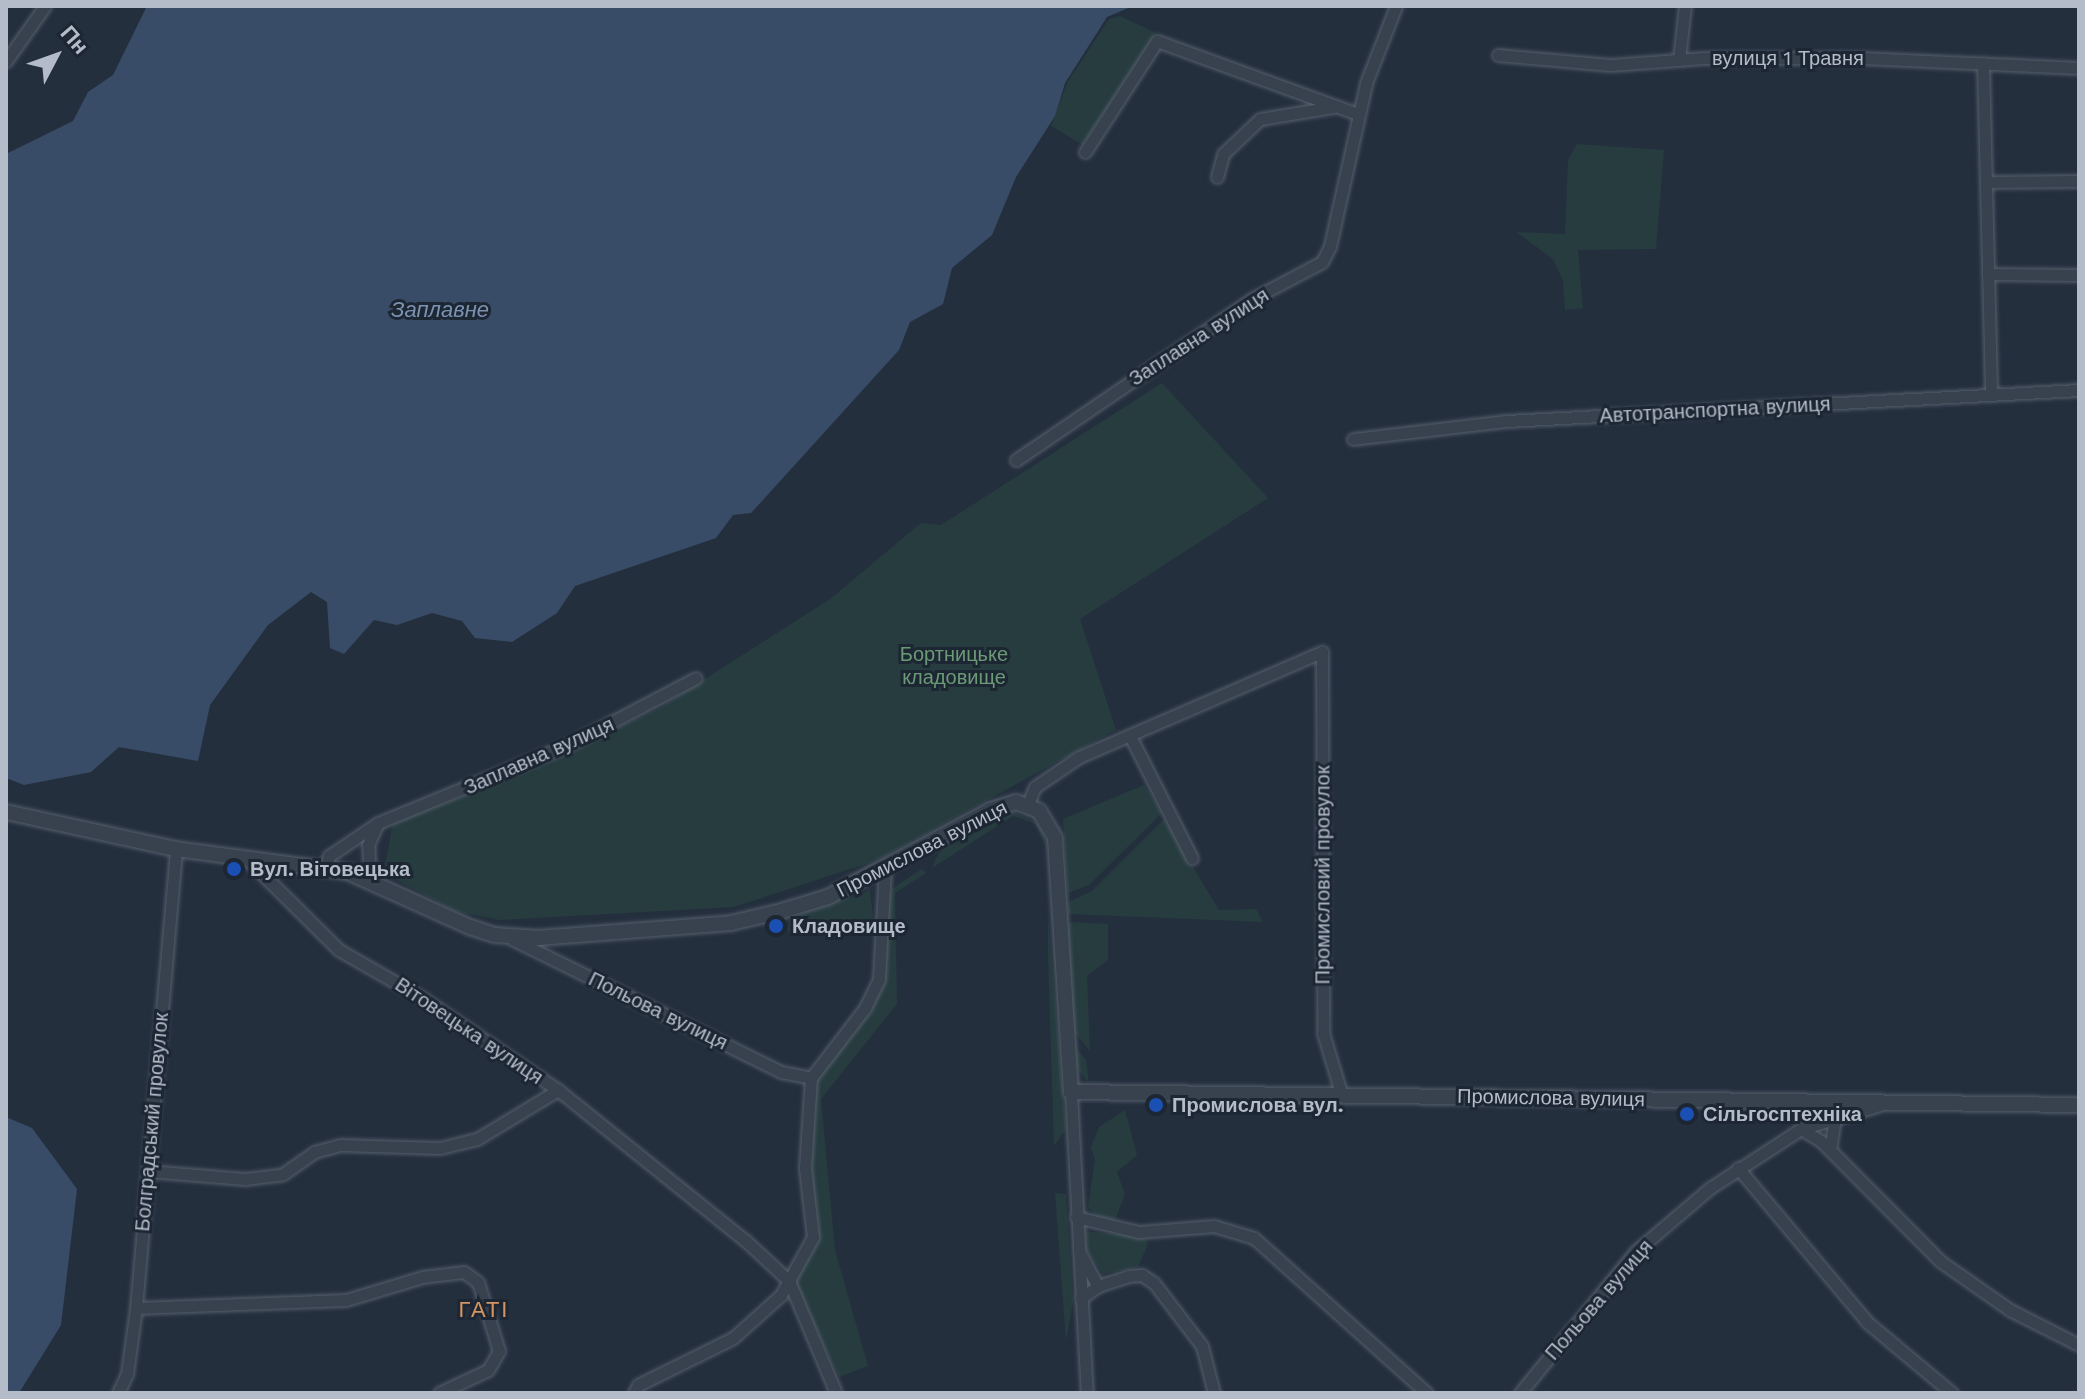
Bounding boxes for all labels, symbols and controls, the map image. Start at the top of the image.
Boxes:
north arrow [16,16,96,96]
text: Пн [56,21,93,59]
street label: вулиця 1 Травня [1712,46,1864,70]
street label: Заплавна вулиця [1125,283,1273,391]
water label: Заплавне [391,297,489,323]
street label: Автотранспортна вулиця [1599,392,1831,428]
park label: Бортницьке кладовище [900,642,1008,689]
street label: Заплавна вулиця [460,712,618,800]
street label: Промисловий провулок [1311,766,1335,984]
street label: Промислова вулиця [833,796,1011,902]
place label: Вул. Вітовецька [250,857,410,881]
marker: Вул. Вітовецька [225,860,243,878]
place label: Кладовище [792,914,906,938]
marker: Кладовище [767,917,785,935]
street label: Польова вулиця [585,967,731,1055]
street label: Вітовецька вулиця [390,973,548,1089]
street label: Болградський провулок [130,1012,174,1232]
street label: Промислова вулиця [1457,1084,1645,1112]
place label: Промислова вул. [1172,1093,1343,1117]
marker: Промислова вул. [1147,1096,1165,1114]
place label: Сільгосптехніка [1703,1102,1862,1126]
marker: Сільгосптехніка [1678,1105,1696,1123]
street label: Польова вулиця [1540,1235,1658,1365]
district label: ГАТІ [459,1297,509,1323]

